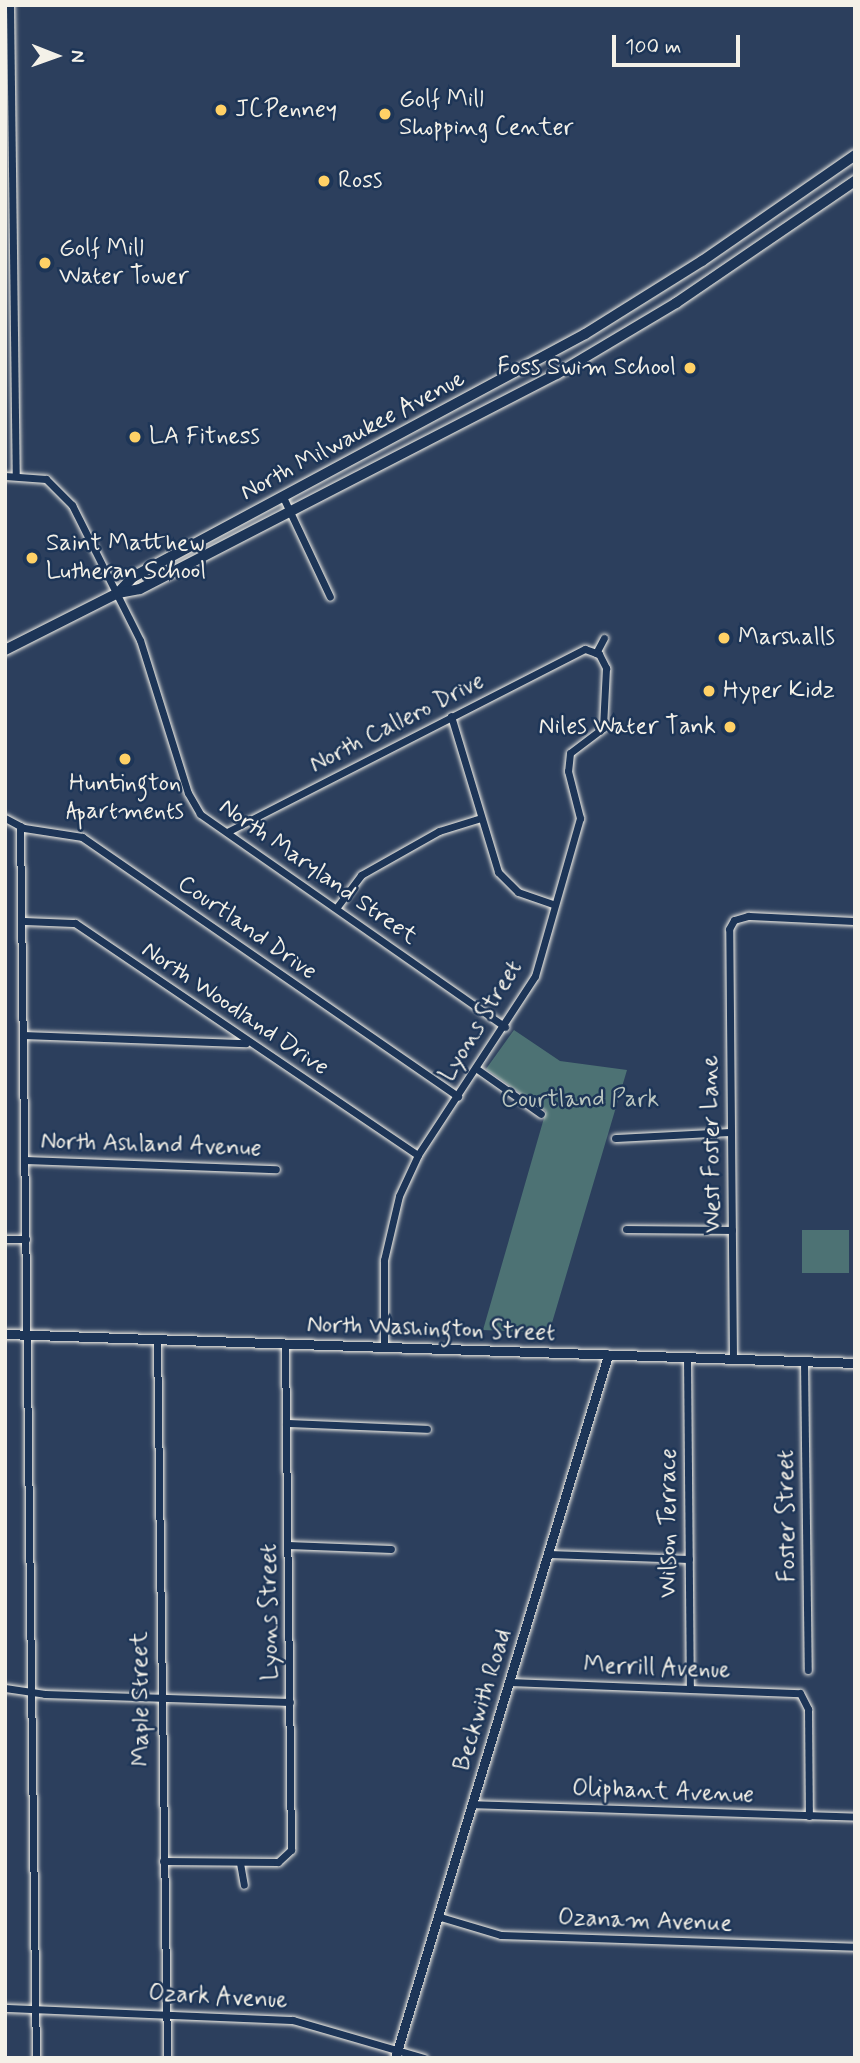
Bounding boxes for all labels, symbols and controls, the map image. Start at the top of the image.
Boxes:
north arrow [21,21,91,91]
scale bar [615,21,743,65]
text: 100 m [625,33,681,61]
text: N [65,50,90,63]
place label: Golf Mill Shopping Center [399,86,569,142]
place label: JCPenney [235,96,337,124]
marker: JCPenney [213,102,229,118]
marker: Golf Mill Shopping Center [377,106,393,122]
place label: Ross [338,167,382,195]
marker: Ross [316,173,332,189]
place label: Golf Mill Water Tower [59,235,189,291]
marker: Golf Mill Water Tower [37,255,53,271]
place label: Foss Swim School [497,354,676,382]
marker: Foss Swim School [682,360,698,376]
street label: North Milwaukee Avenue [234,364,472,508]
place label: LA Fitness [149,423,264,451]
marker: LA Fitness [127,429,143,445]
place label: Saint Matthew Lutheran School [46,530,206,586]
marker: Saint Matthew Lutheran School [24,550,40,566]
place label: Marshalls [738,624,835,652]
marker: Marshalls [716,630,732,646]
street label: North Callero Drive [305,667,489,779]
place label: Hyper Kidz [723,677,835,705]
marker: Hyper Kidz [701,683,717,699]
place label: Niles Water Tank [542,713,716,741]
marker: Niles Water Tank [722,719,738,735]
marker: Huntington Apartments [117,751,133,767]
place label: Huntington Apartments [66,770,184,826]
street label: North Maryland Street [213,793,423,951]
street label: Courtland Drive [172,869,322,987]
street label: North Woodland Drive [137,936,333,1082]
street label: Lyons Street [432,953,530,1089]
street label: West Foster Lane [696,1056,728,1232]
park label: Courtland Park [501,1086,659,1114]
street label: North Ashland Avenue [39,1127,263,1163]
street label: North Washington Street [304,1310,558,1348]
street label: Foster Street [771,1447,803,1585]
street label: Wilson Terrace [655,1450,683,1596]
street label: Lyons Street [254,1541,286,1683]
street label: Beckwith Road [448,1626,518,1774]
street label: Maple Street [125,1631,157,1767]
street label: Merrill Avenue [580,1651,734,1685]
street label: Oliphant Avenue [573,1774,753,1810]
street label: Ozanam Avenue [557,1904,733,1938]
street label: Ozark Avenue [146,1979,290,2015]

